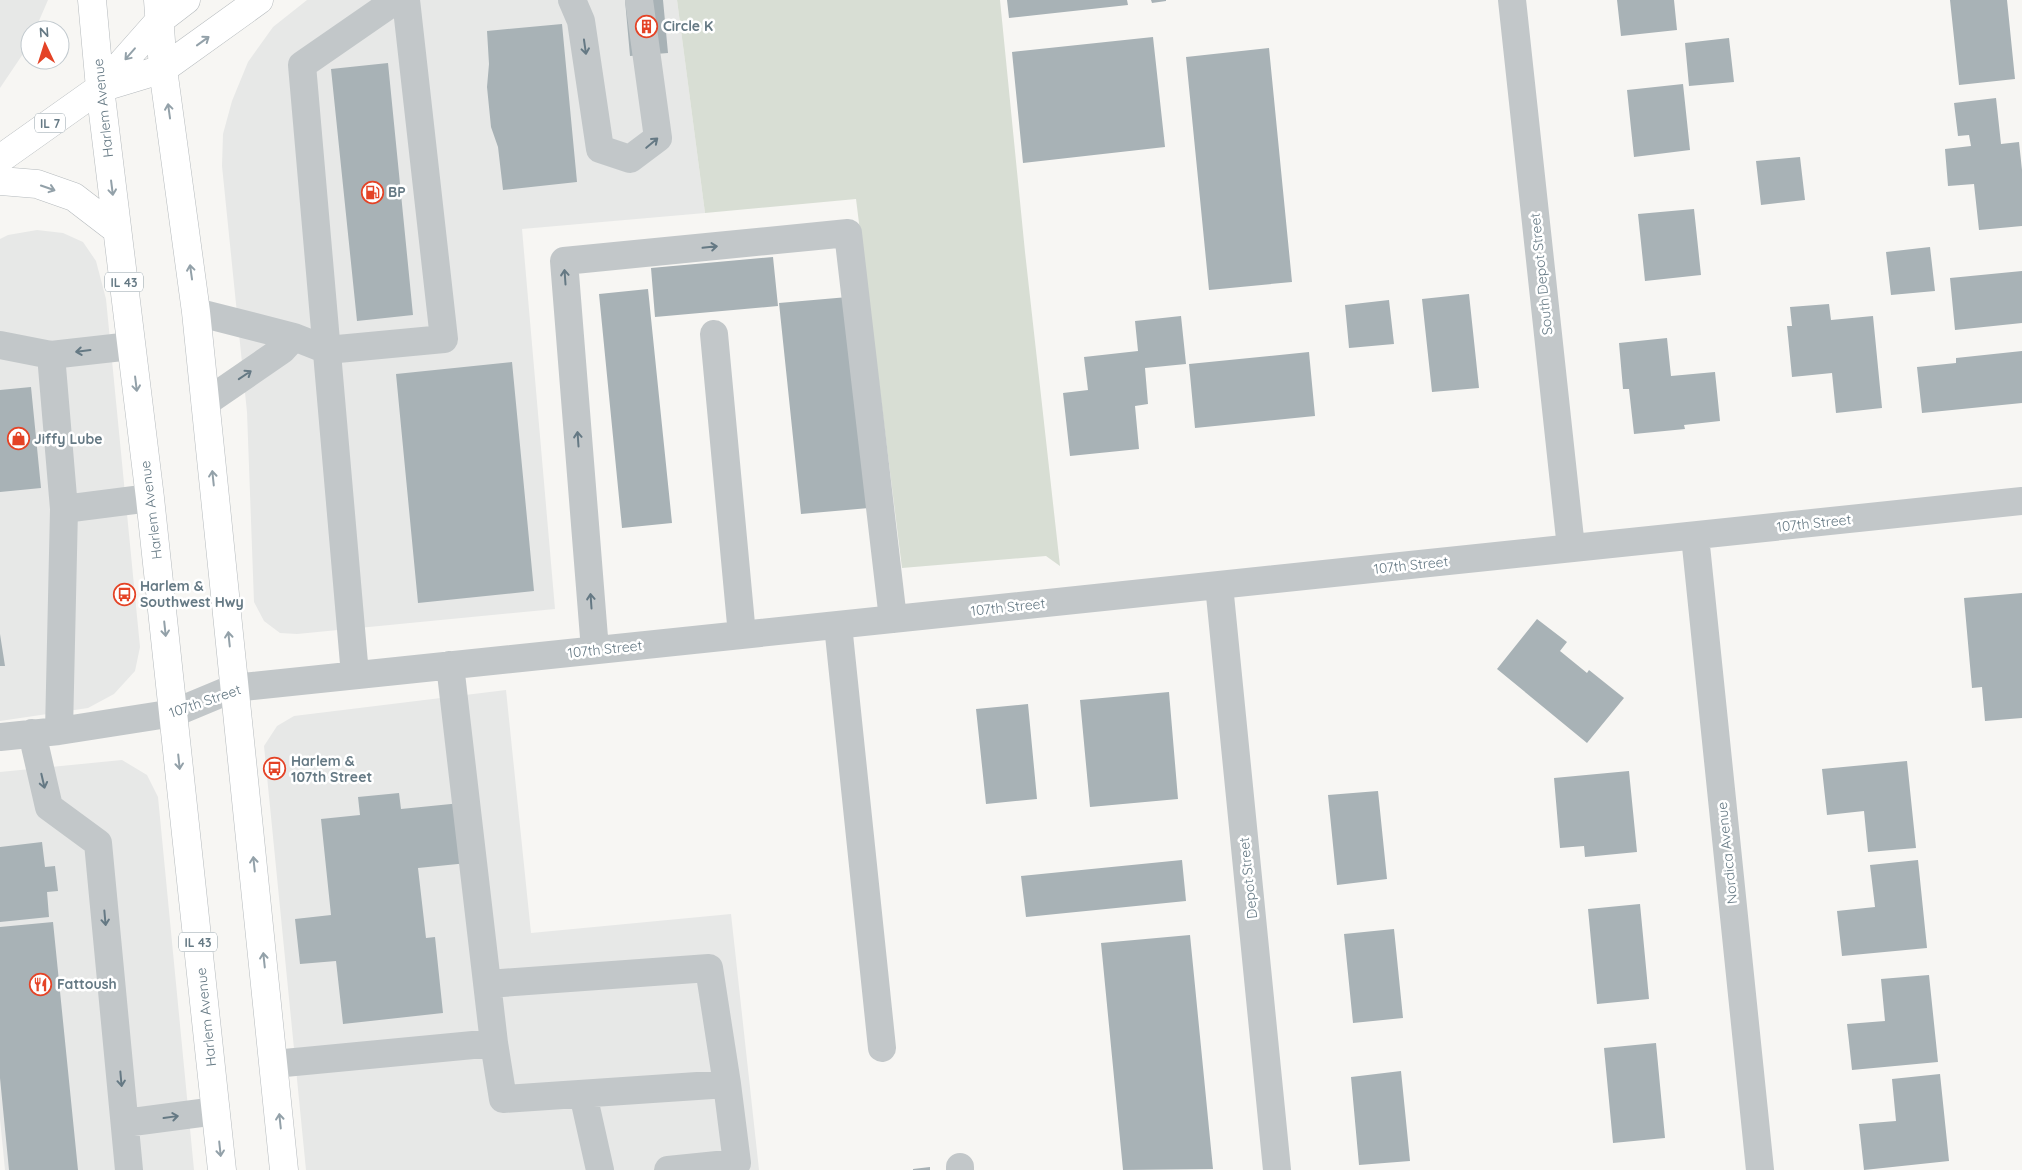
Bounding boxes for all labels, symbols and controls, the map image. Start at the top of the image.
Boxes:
building icon: Circle K [635,14,659,38]
place label: Circle K [663,17,713,35]
north arrow [20,20,70,70]
text: N [38,23,50,41]
one-way arrow [196,36,210,46]
one-way arrow [580,38,590,54]
one-way arrow [124,47,136,60]
street label: Harlem Avenue [89,58,117,158]
one-way arrow [164,103,174,119]
road number: IL 7 [35,114,65,132]
one-way arrow [645,137,658,148]
one-way arrow [107,180,117,196]
fuel station icon: BP [360,180,384,204]
place label: BP [388,183,406,201]
one-way arrow [40,184,55,193]
street label: South Depot Street [1526,212,1556,336]
one-way arrow [701,242,717,251]
one-way arrow [186,264,196,280]
one-way arrow [561,270,570,286]
road number: IL 43 [105,272,143,292]
one-way arrow [75,346,91,356]
one-way arrow [238,370,252,380]
one-way arrow [131,376,141,392]
shop icon: Jiffy Lube [6,427,30,451]
place label: Jiffy Lube [34,430,103,448]
one-way arrow [573,432,583,448]
street label: Harlem Avenue [136,459,166,560]
one-way arrow [208,470,218,486]
street label: 107th Street [1776,510,1852,536]
street label: 107th Street [1373,552,1449,578]
place label: Harlem & Southwest Hwy [140,577,244,611]
bus stop icon: Harlem & Southwest Hwy [112,582,136,606]
one-way arrow [586,594,595,610]
street label: 107th Street [970,594,1046,620]
one-way arrow [160,621,170,637]
one-way arrow [224,632,234,648]
street label: 107th Street [567,636,643,662]
street label: 107th Street [167,680,243,722]
place label: Harlem & 107th Street [291,752,372,786]
one-way arrow [174,753,184,769]
bus stop icon: Harlem & 107th Street [263,757,287,781]
one-way arrow [39,772,48,788]
street label: Nordica Avenue [1713,801,1741,905]
street label: Depot Street [1235,836,1261,920]
one-way arrow [249,857,259,873]
one-way arrow [100,909,110,925]
road number: IL 43 [179,932,217,952]
one-way arrow [259,952,269,968]
street label: Harlem Avenue [192,967,220,1067]
restaurant icon: Fattoush [29,972,53,996]
place label: Fattoush [57,975,117,993]
one-way arrow [116,1071,125,1087]
one-way arrow [162,1112,178,1122]
one-way arrow [275,1114,284,1130]
one-way arrow [215,1141,225,1157]

